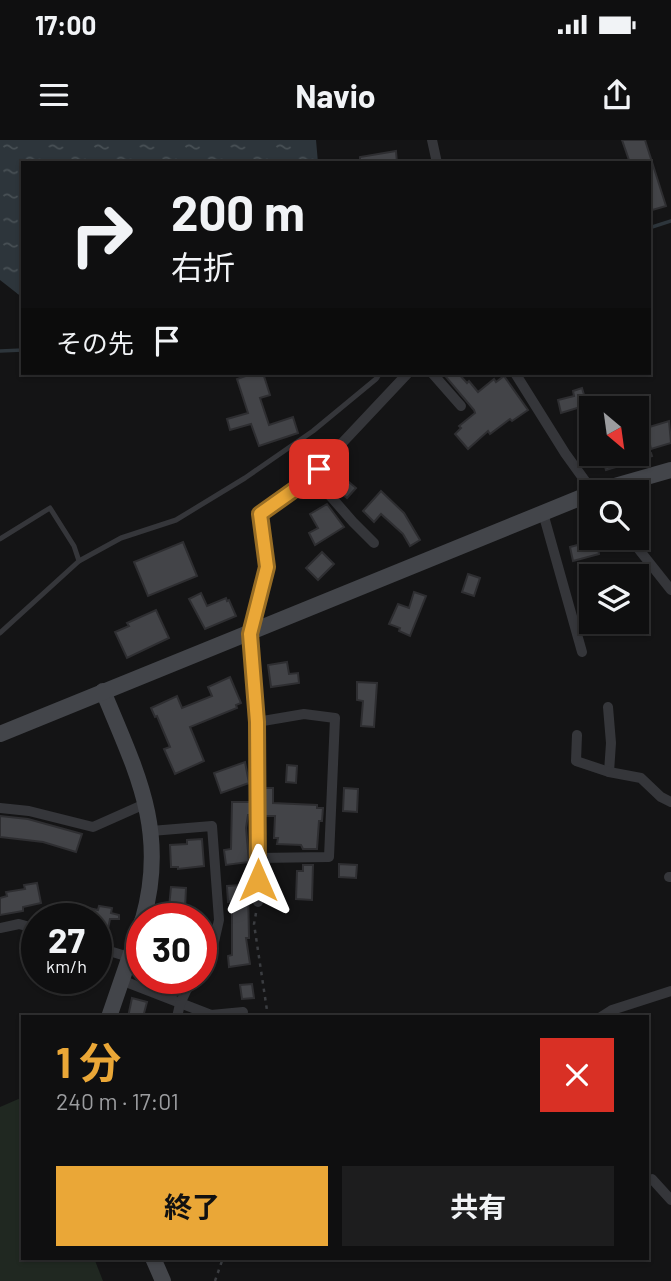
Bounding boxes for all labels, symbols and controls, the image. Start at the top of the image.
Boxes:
text: 17:00 [35,9,96,40]
icon: menu [35,76,73,114]
text: Navio [295,76,376,114]
icon: share [598,76,636,114]
text: 200 m [171,182,305,241]
icon: right [56,189,147,280]
text: 右折 [171,247,235,285]
icon: arrive [148,322,186,360]
text: その先 [56,327,134,358]
north arrow [579,396,649,466]
map controls [579,396,649,634]
pin [289,439,349,499]
icon: arrive [300,450,338,488]
button: search [579,480,649,550]
button: layers [579,564,649,634]
position arrow [221,843,295,917]
speed limit sign: 30 [126,903,217,994]
text: 27 [48,918,85,960]
text: km/h [46,955,87,977]
text: 1 分 [56,1036,121,1086]
button: close [540,1038,614,1112]
text: 240 m · 17:01 [56,1087,179,1115]
button: 終了 [56,1166,328,1246]
button: 共有 [342,1166,614,1246]

